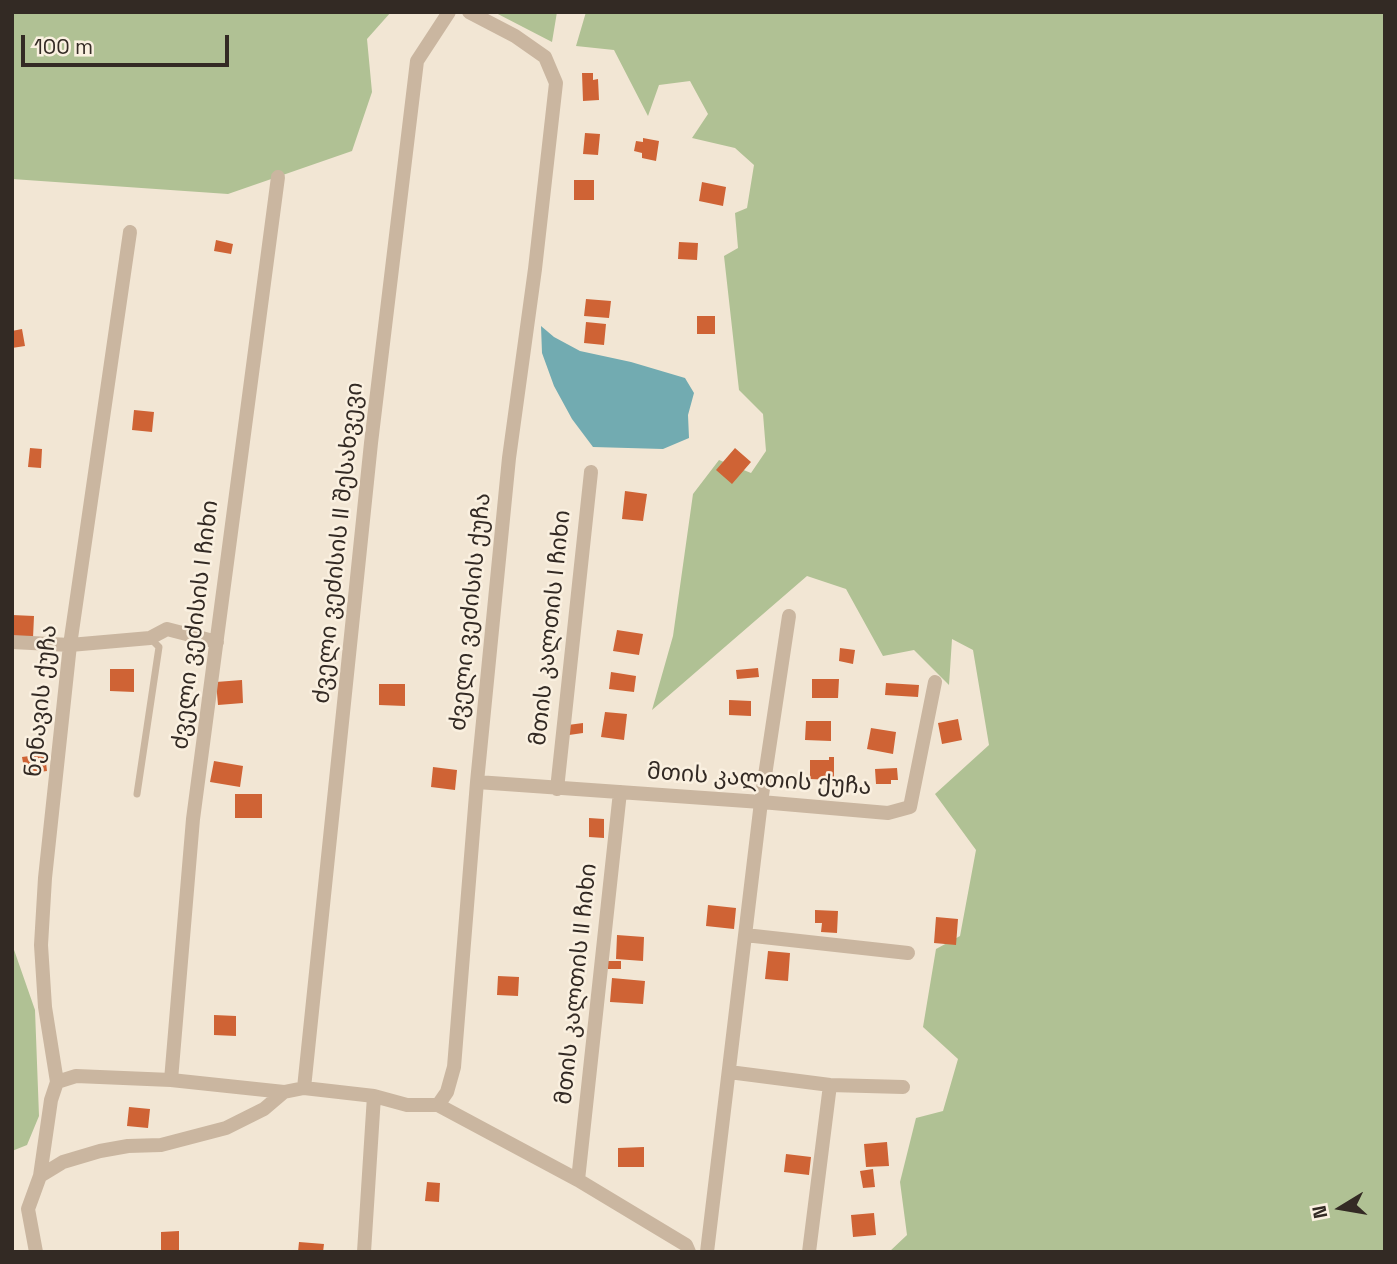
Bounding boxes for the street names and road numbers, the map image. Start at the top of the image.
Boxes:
street label: ძველი ვეძისის II შესახვევი [308,381,370,705]
street label: ძველი ვეძისის ქუჩა [445,492,497,732]
street label: ძველი ვეძისის I ჩიხი [167,499,225,751]
street label: მთის კალთის I ჩიხი [525,509,577,747]
street label: ნენავის ქუჩა [20,624,64,778]
street label: მთის კალთის ქუჩა [646,758,872,802]
street label: მთის კალთის II ჩიხი [551,862,603,1106]

